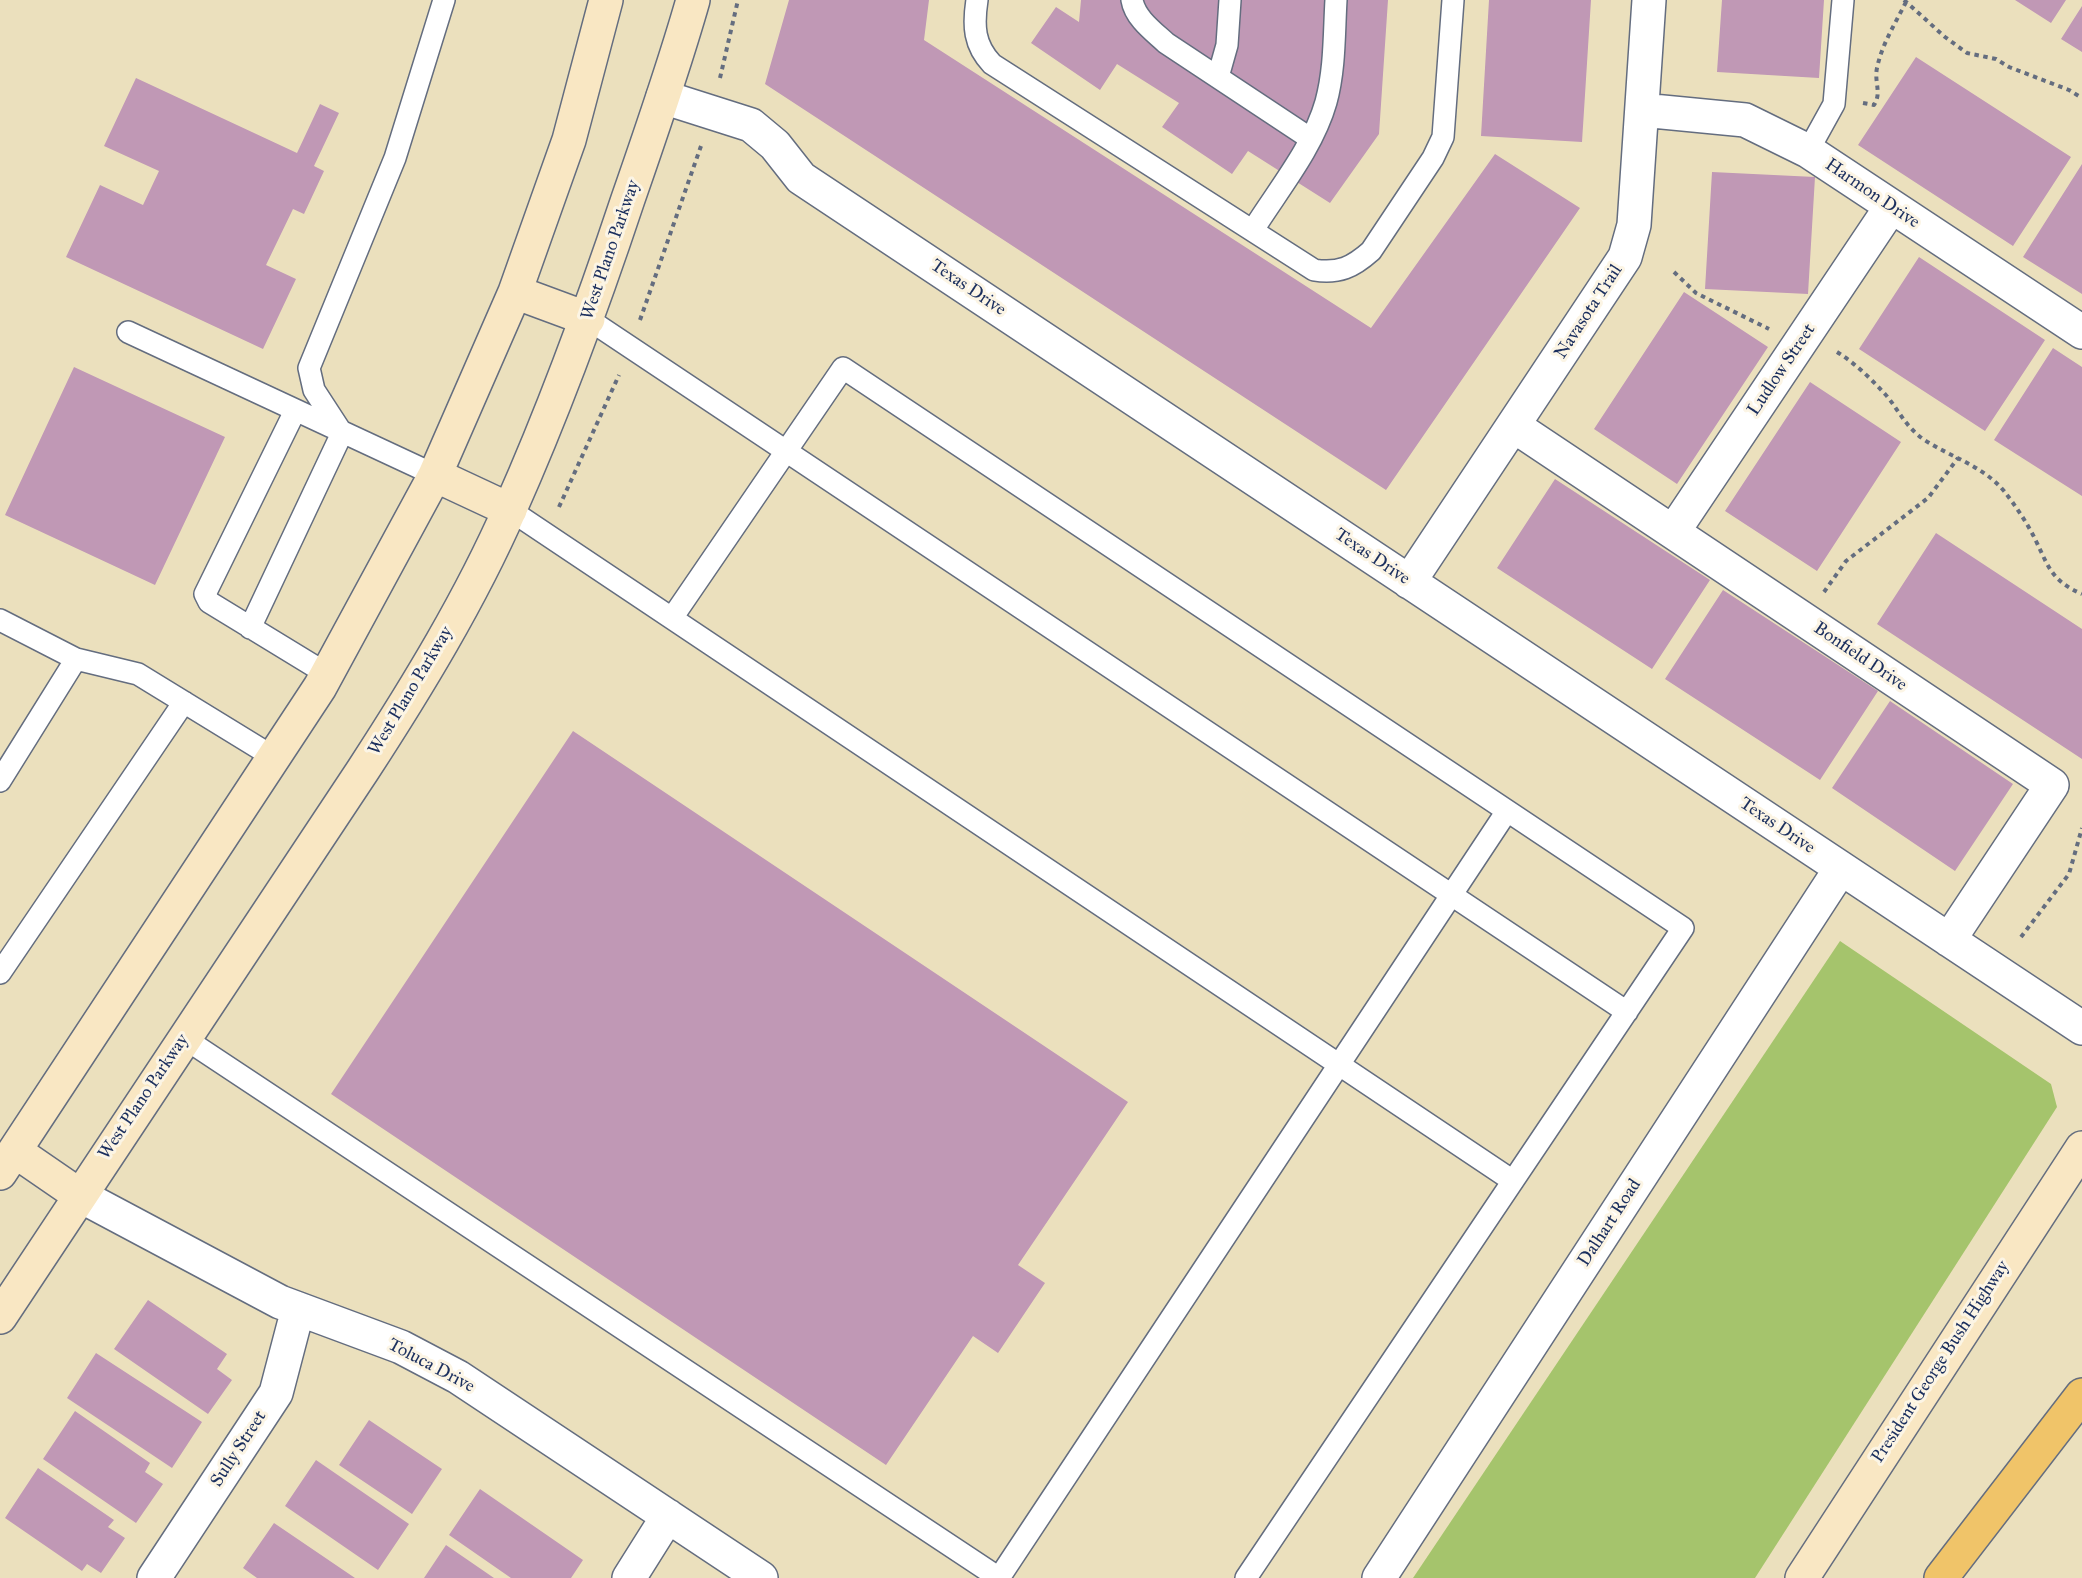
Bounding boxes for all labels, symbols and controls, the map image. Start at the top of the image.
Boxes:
street label: Harmon Drive [1821,154,1923,234]
street label: West Plano Parkway [577,177,645,323]
street label: Texas Drive [926,255,1010,321]
street label: Navasota Trail [1550,261,1628,363]
street label: Ludlow Street [1743,320,1821,420]
street label: Texas Drive [1330,524,1414,590]
street label: Bonfield Drive [1809,618,1911,696]
street label: West Plano Parkway [364,623,458,759]
street label: Texas Drive [1735,793,1819,859]
street label: West Plano Parkway [94,1030,194,1164]
street label: Dalhart Road [1574,1175,1646,1271]
street label: President George Bush Highway [1867,1257,2015,1467]
street label: Toluca Drive [384,1334,478,1398]
street label: Sully Street [206,1407,272,1491]

